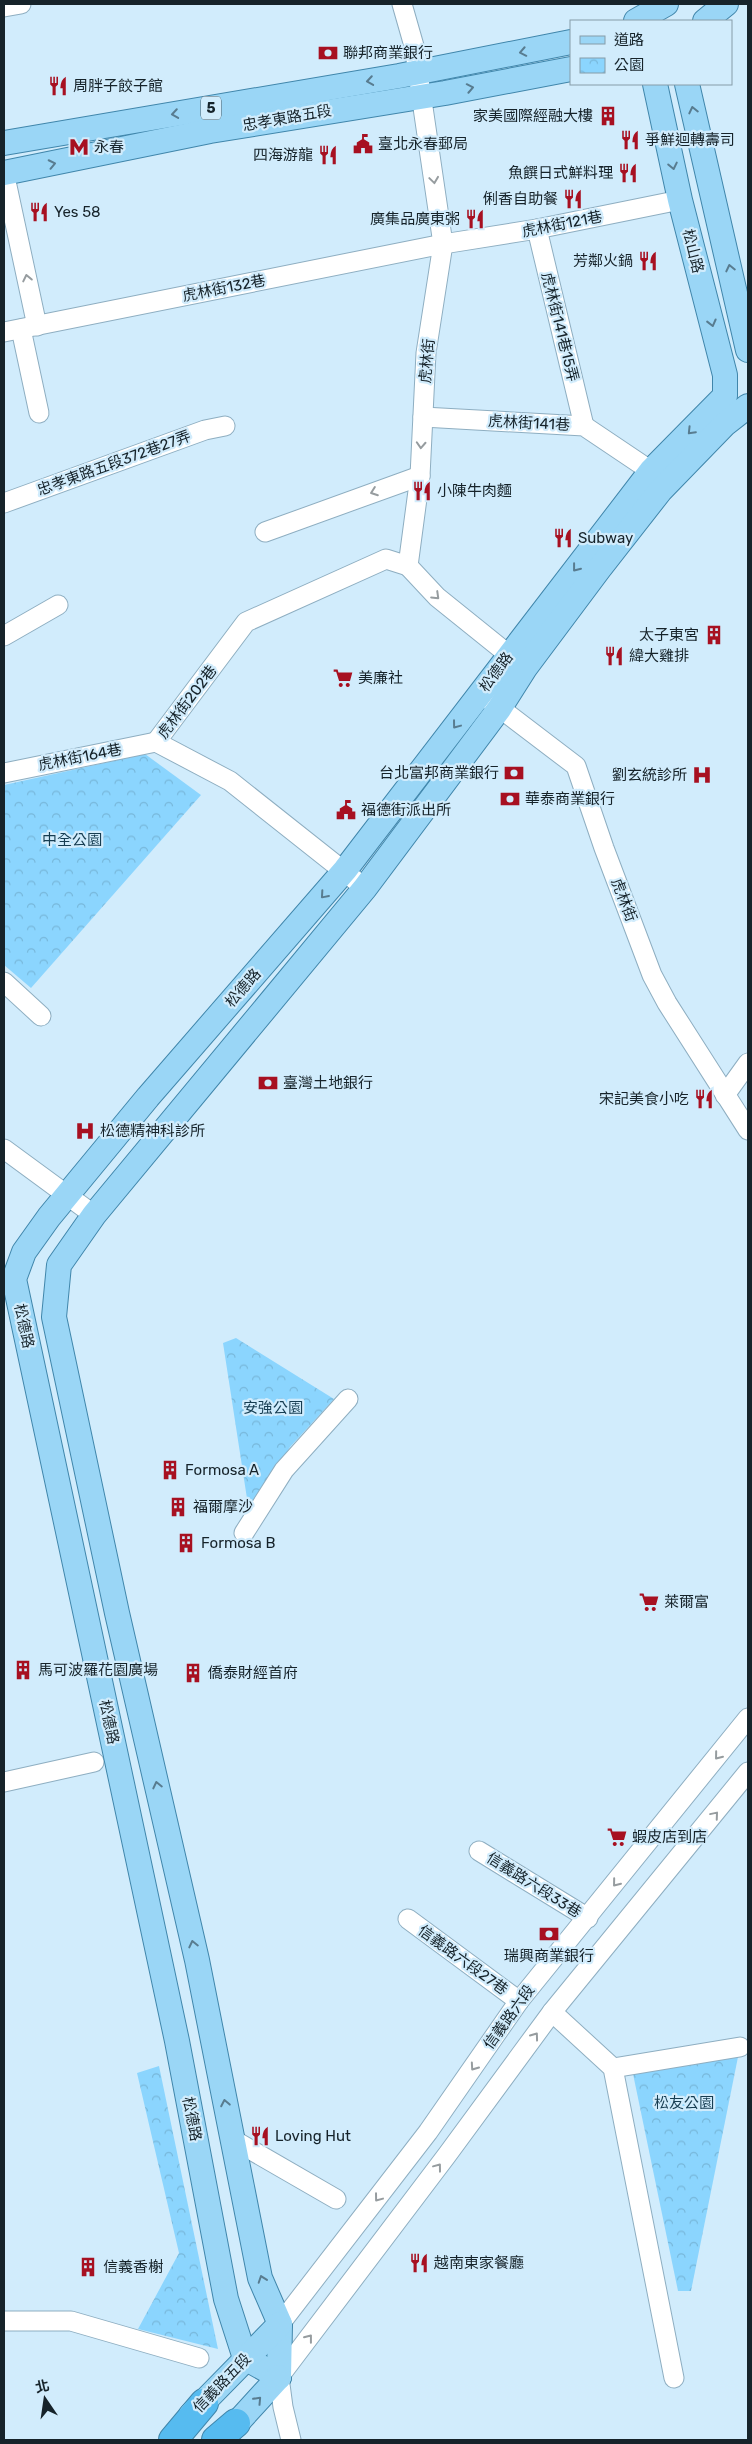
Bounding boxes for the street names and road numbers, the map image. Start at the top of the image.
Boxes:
road number: 5 [201,96,221,120]
street label: 忠孝東路五段 [241,101,333,135]
street label: 虎林街121巷 [520,207,604,241]
street label: 松山路 [679,227,707,275]
street label: 虎林街141巷15弄 [538,270,582,384]
street label: 虎林街132巷 [181,271,267,305]
street label: 虎林街 [416,338,438,384]
street label: 虎林街141巷 [488,412,570,434]
street label: 忠孝東路五段372巷27弄 [35,427,193,499]
street label: 松德路 [475,649,517,695]
street label: 虎林街202巷 [154,662,220,742]
street label: 虎林街164巷 [37,740,123,774]
street label: 虎林街 [608,876,640,924]
street label: 松德路 [221,965,265,1011]
street label: 松德路 [11,1302,37,1350]
street label: 松德路 [96,1698,122,1746]
street label: 信義路六段33巷 [483,1849,585,1921]
street label: 信義路六段27巷 [415,1921,511,1999]
street label: 信義路六段 [480,1981,538,2053]
street label: 松德路 [179,2095,205,2143]
street label: 信義路五段 [189,2350,255,2416]

